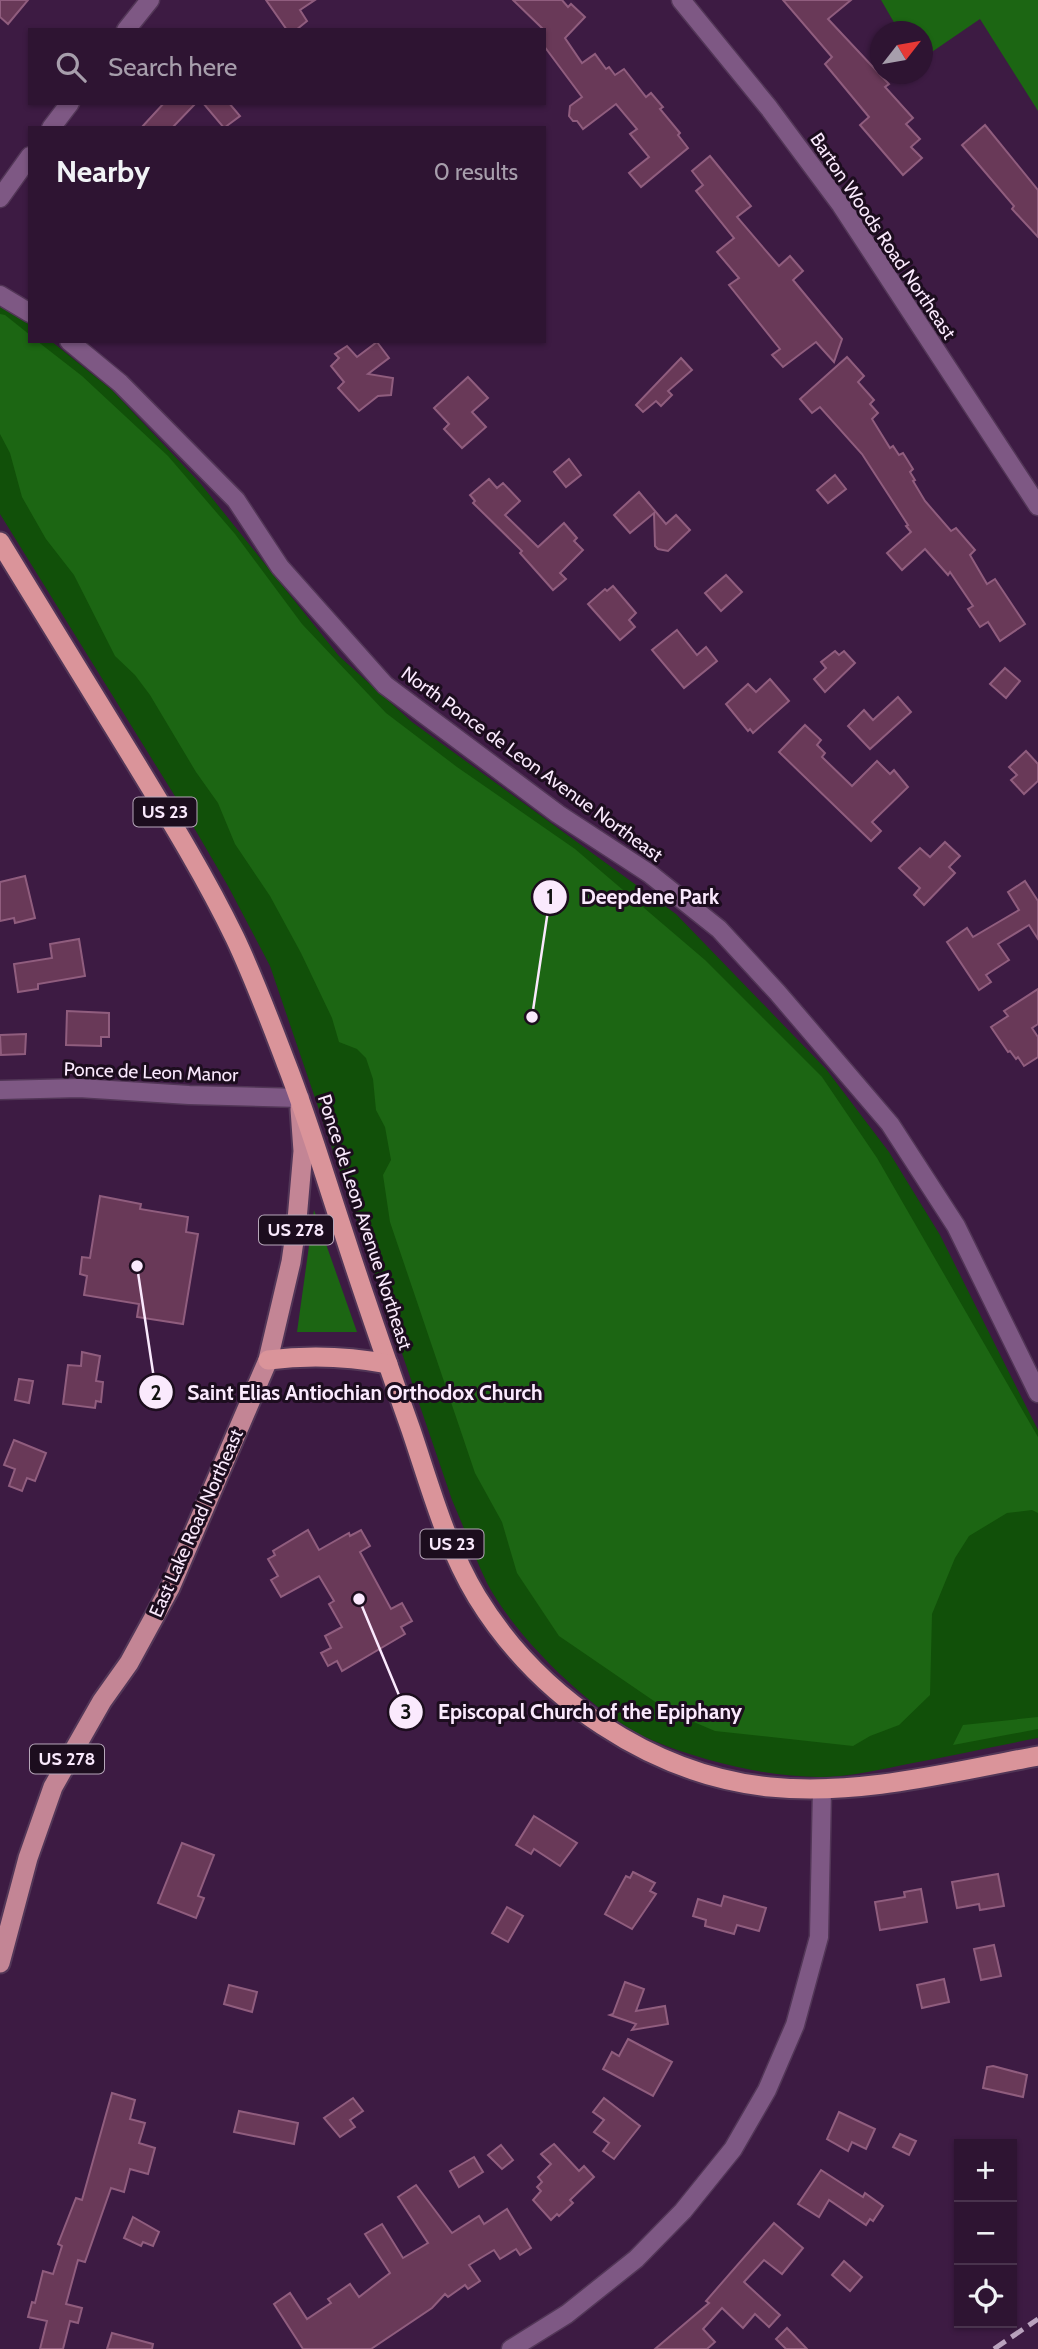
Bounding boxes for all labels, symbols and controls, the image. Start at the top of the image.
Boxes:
north arrow [870,21,933,84]
search box [28,28,546,105]
icon: search [52,48,90,86]
text: Search here [108,51,237,83]
street label: Barton Woods Road Northeast [805,128,961,344]
text: Nearby [56,153,150,190]
text: 0 results [434,158,518,186]
street label: North Ponce de Leon Avenue Northeast [397,661,668,867]
road number: US 23 [134,798,196,826]
callout: Deepdene Park [532,876,733,918]
text: 1 [546,884,554,909]
text: Deepdene Park [581,884,720,909]
street label: Ponce de Leon Manor [63,1057,239,1087]
street label: Ponce de Leon Avenue Northeast [313,1091,417,1353]
road number: US 278 [259,1216,333,1245]
callout: Saint Elias Antiochian Orthodox Church [138,1371,556,1413]
text: 2 [150,1380,162,1405]
text: Saint Elias Antiochian Orthodox Church [187,1380,543,1405]
street label: East Lake Road Northeast [144,1425,248,1621]
road number: US 23 [420,1530,484,1559]
callout: Episcopal Church of the Epiphany [389,1691,755,1733]
text: 3 [400,1699,412,1724]
text: Episcopal Church of the Epiphany [438,1699,743,1724]
road number: US 278 [30,1744,104,1774]
map controls [954,2139,1017,2328]
button: + [954,2139,1017,2202]
button: − [954,2202,1017,2265]
button: locate [954,2265,1017,2328]

